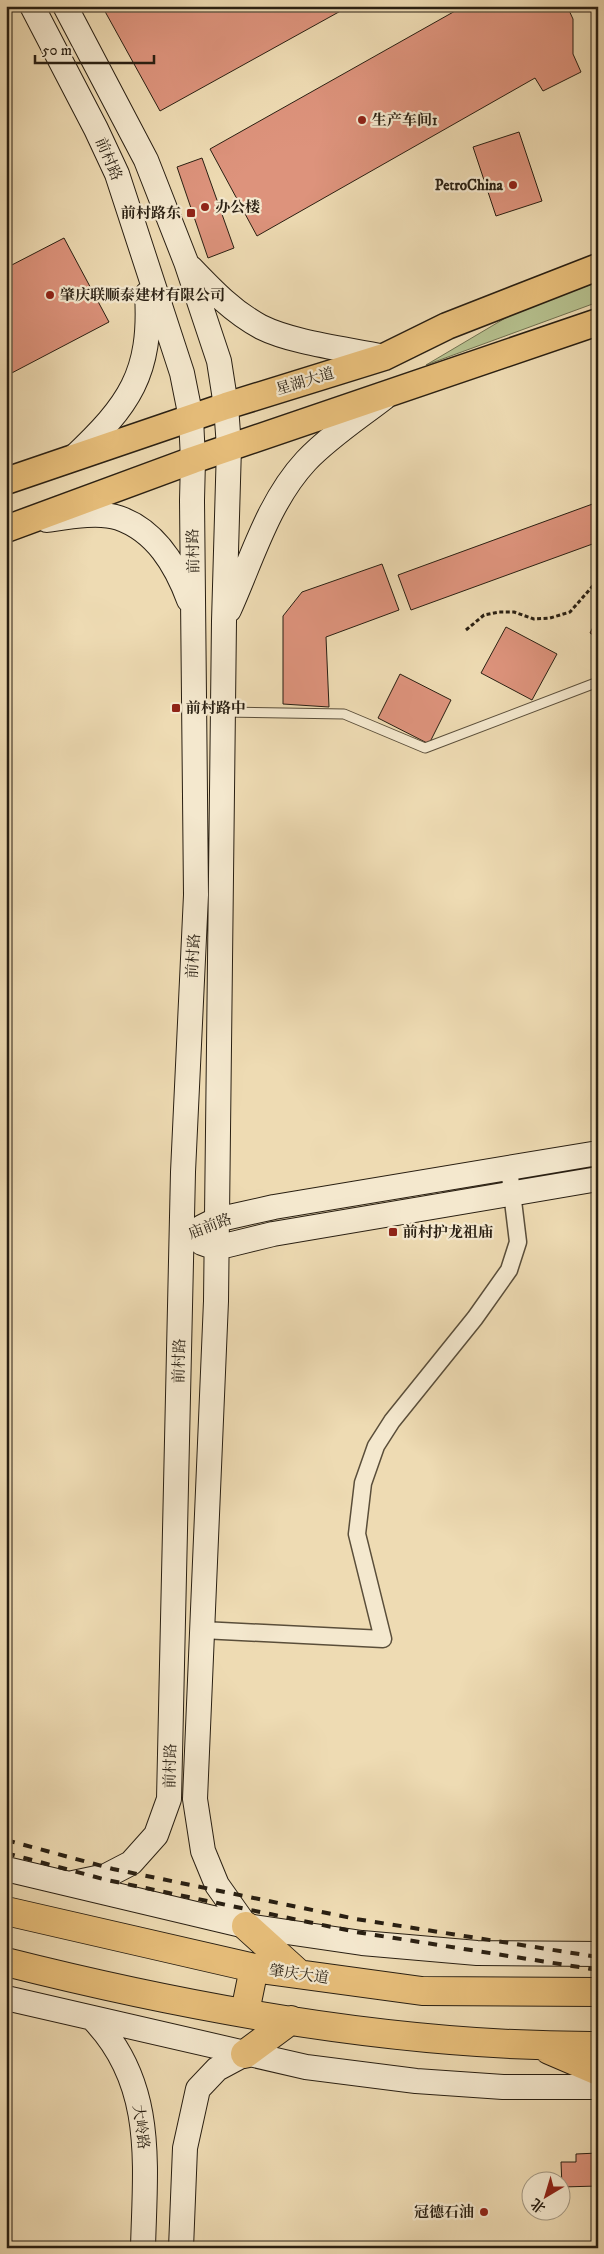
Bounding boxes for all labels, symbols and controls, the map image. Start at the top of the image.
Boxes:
scale bar [35,32,154,64]
text: 50 m [42,41,72,60]
place label: 生产车间1 [372,111,438,130]
marker: 生产车间1 [356,114,368,126]
street label: 前村路 [91,135,126,184]
place label: PetroChina [435,176,504,195]
marker: PetroChina [507,179,519,191]
place label: 办公楼 [215,198,260,217]
marker: 办公楼 [199,201,211,213]
place label: 前村路东 [121,204,181,223]
marker: 前村路东 [185,207,197,219]
place label: 肇庆联顺泰建材有限公司 [60,286,225,305]
marker: 肇庆联顺泰建材有限公司 [44,289,56,301]
street label: 星湖大道 [274,364,337,399]
street label: 前村路 [184,528,203,574]
place label: 前村路中 [186,699,246,718]
marker: 前村路中 [170,702,182,714]
street label: 前村路 [183,933,204,979]
street label: 庙前路 [186,1210,235,1243]
place label: 前村护龙祖庙 [403,1223,493,1242]
marker: 前村护龙祖庙 [387,1226,399,1238]
street label: 前村路 [170,1338,189,1384]
street label: 前村路 [161,1743,180,1789]
street label: 肇庆大道 [268,1961,330,1988]
street label: 大岭路 [128,2103,153,2151]
north arrow [522,2172,572,2222]
text: 北 [528,2194,550,2217]
place label: 冠德石油 [414,2203,474,2222]
marker: 冠德石油 [478,2206,490,2218]

